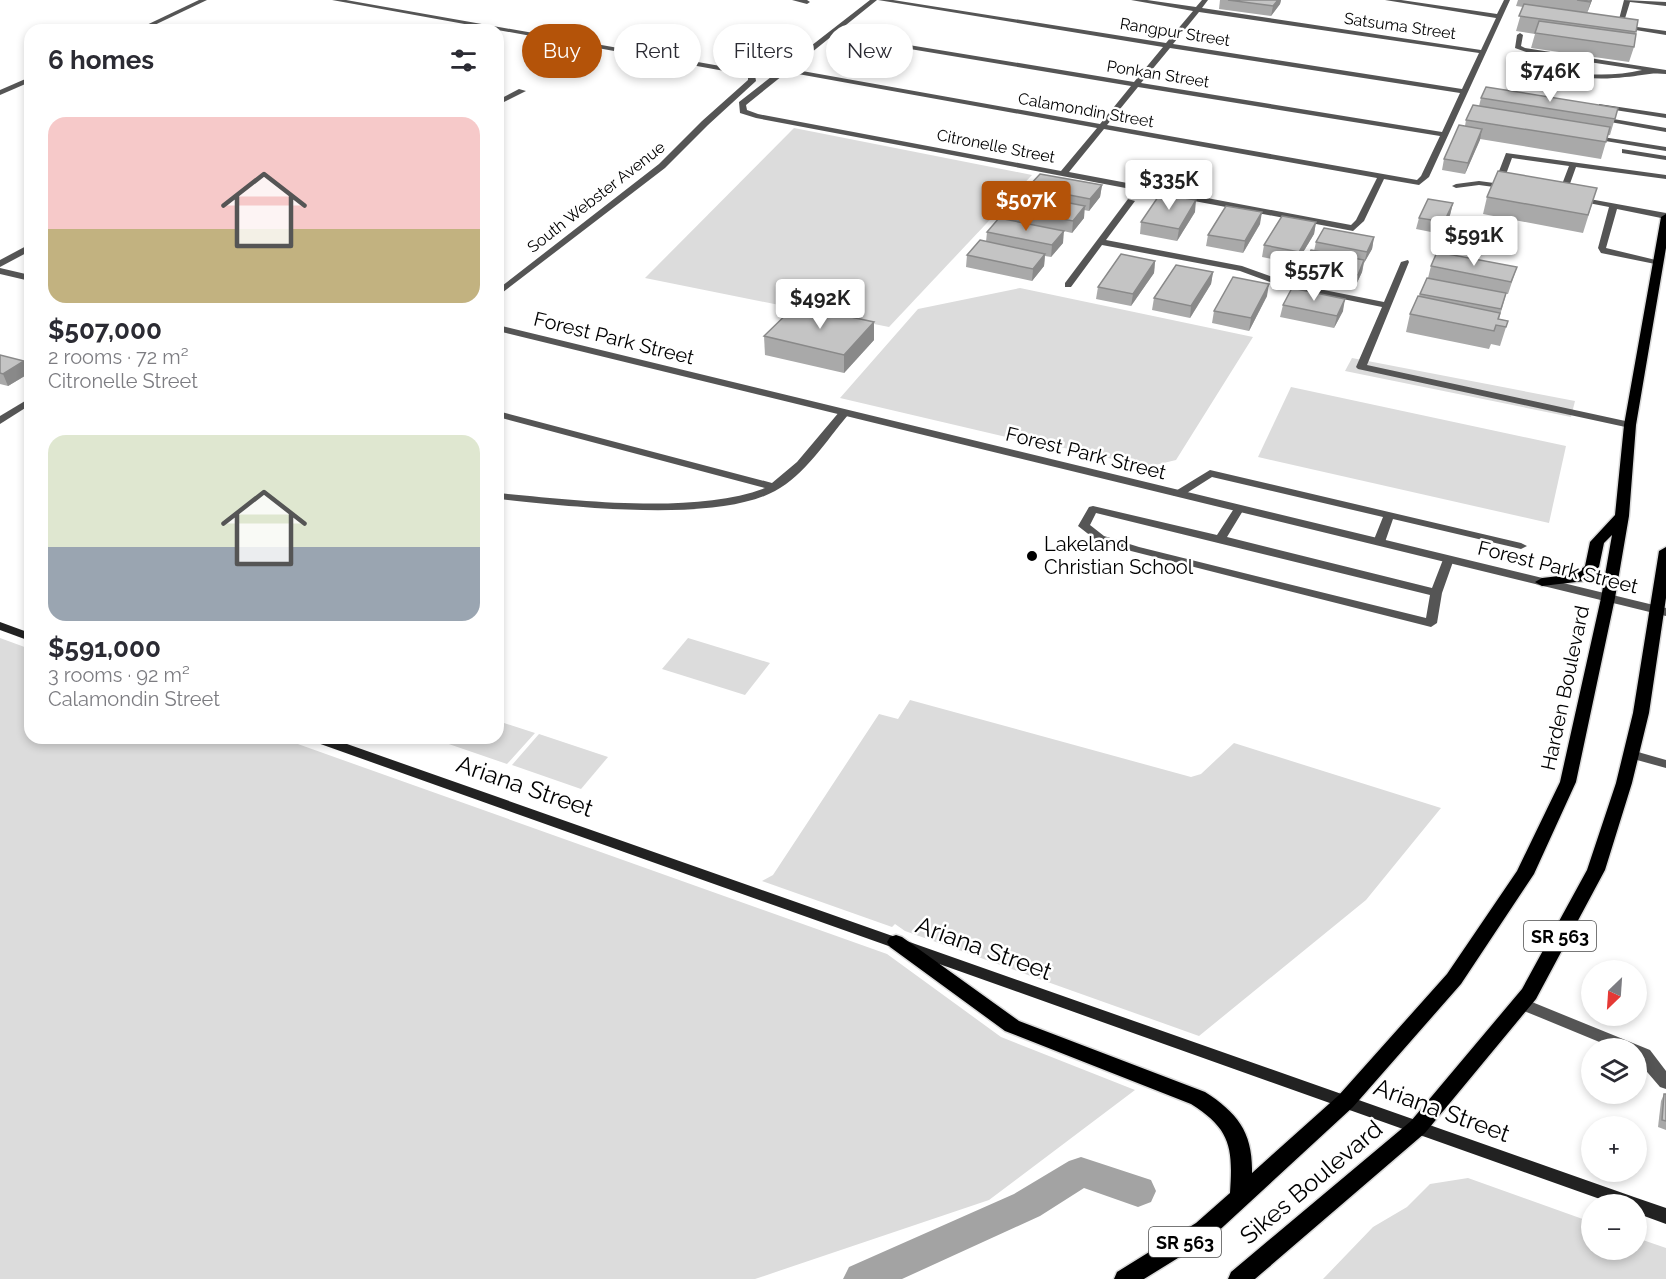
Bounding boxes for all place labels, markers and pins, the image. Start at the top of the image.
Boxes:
pin: $746K [1508,52,1592,103]
pin: $335K [1127,160,1211,211]
pin: $507K [984,181,1068,232]
pin: $591K [1432,216,1516,267]
pin: $557K [1272,251,1356,302]
pin: $492K [778,279,862,330]
place label: Lakeland Christian School [1044,532,1194,579]
marker: Lakeland Christian School [1025,549,1039,563]

